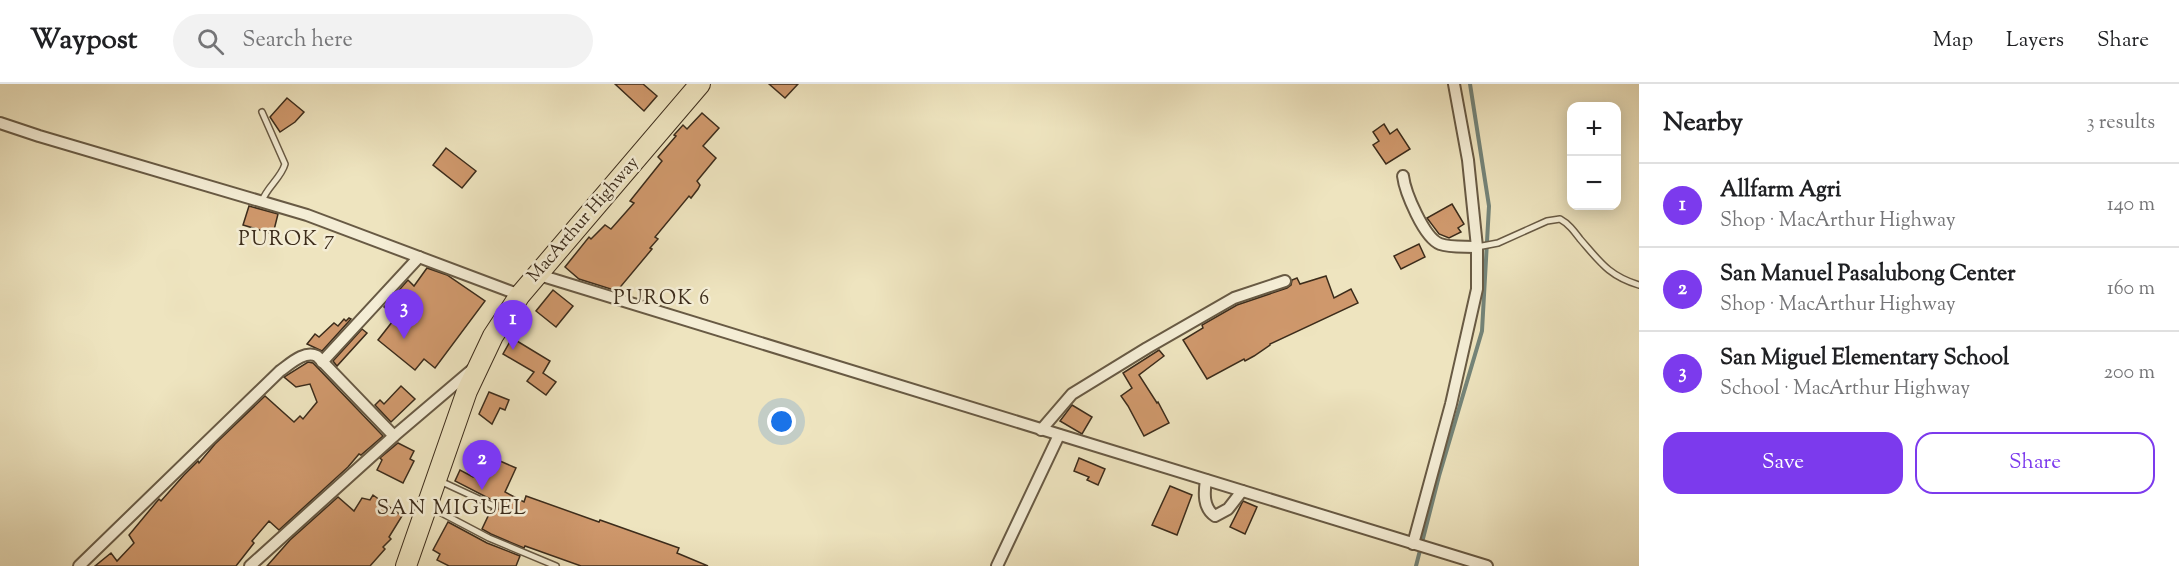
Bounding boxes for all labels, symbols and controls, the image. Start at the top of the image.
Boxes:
search box [173,14,593,68]
text: Waypost [30,21,137,61]
icon: search [194,25,227,58]
text: Search here [242,25,353,57]
text: Map [1933,26,1973,56]
text: Layers [2006,26,2064,56]
text: Share [2097,26,2149,56]
map controls [1567,102,1621,210]
button: + [1567,102,1621,156]
text: Nearby [1663,105,1743,142]
text: 3 results [2086,109,2155,138]
street label: MacArthur Highway [522,151,646,289]
button: − [1567,156,1621,210]
text: Allfarm Agri [1720,175,1841,207]
text: 1 [1679,191,1686,220]
text: 140 m [2107,191,2155,220]
text: Shop · MacArthur Highway [1720,207,1956,236]
district label: PUROK 7 [238,226,336,255]
text: San Manuel Pasalubong Center [1720,259,2016,291]
text: 2 [1678,275,1687,304]
text: 160 m [2107,275,2155,304]
district label: PUROK 6 [613,285,711,314]
pin: 3 [384,290,424,339]
text: Shop · MacArthur Highway [1720,291,1956,320]
pin: 1 [494,300,532,350]
text: San Miguel Elementary School [1720,343,2009,375]
text: 3 [1678,359,1687,388]
text: 200 m [2104,359,2155,388]
text: School · MacArthur Highway [1720,375,1970,404]
your location [767,407,796,436]
button: Save [1663,432,1903,494]
button: Share [1915,432,2155,494]
pin: 2 [462,440,502,490]
district label: SAN MIGUEL [376,494,528,524]

